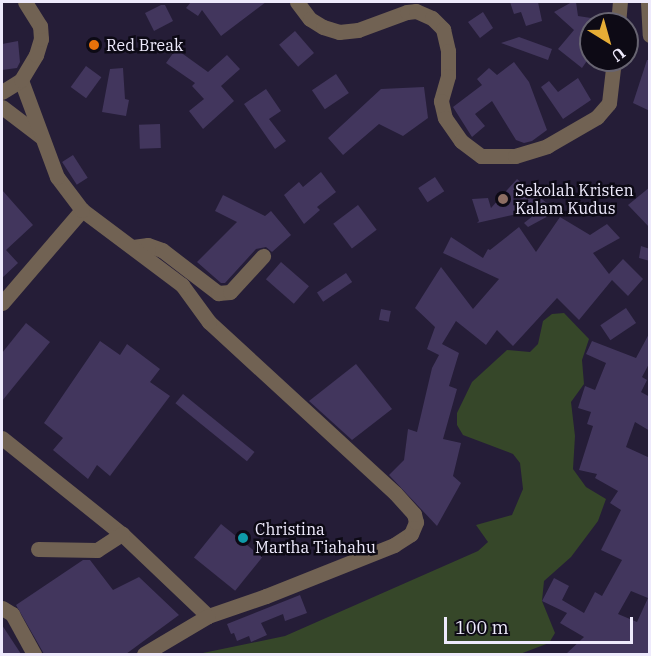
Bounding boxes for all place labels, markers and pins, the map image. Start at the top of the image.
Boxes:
place label: Red Break [106,35,183,55]
marker: Red Break [87,38,101,52]
place label: Sekolah Kristen Kalam Kudus [515,180,634,218]
marker: Sekolah Kristen Kalam Kudus [496,192,510,206]
place label: Christina Martha Tiahahu [255,519,376,557]
marker: Christina Martha Tiahahu [236,531,250,545]

